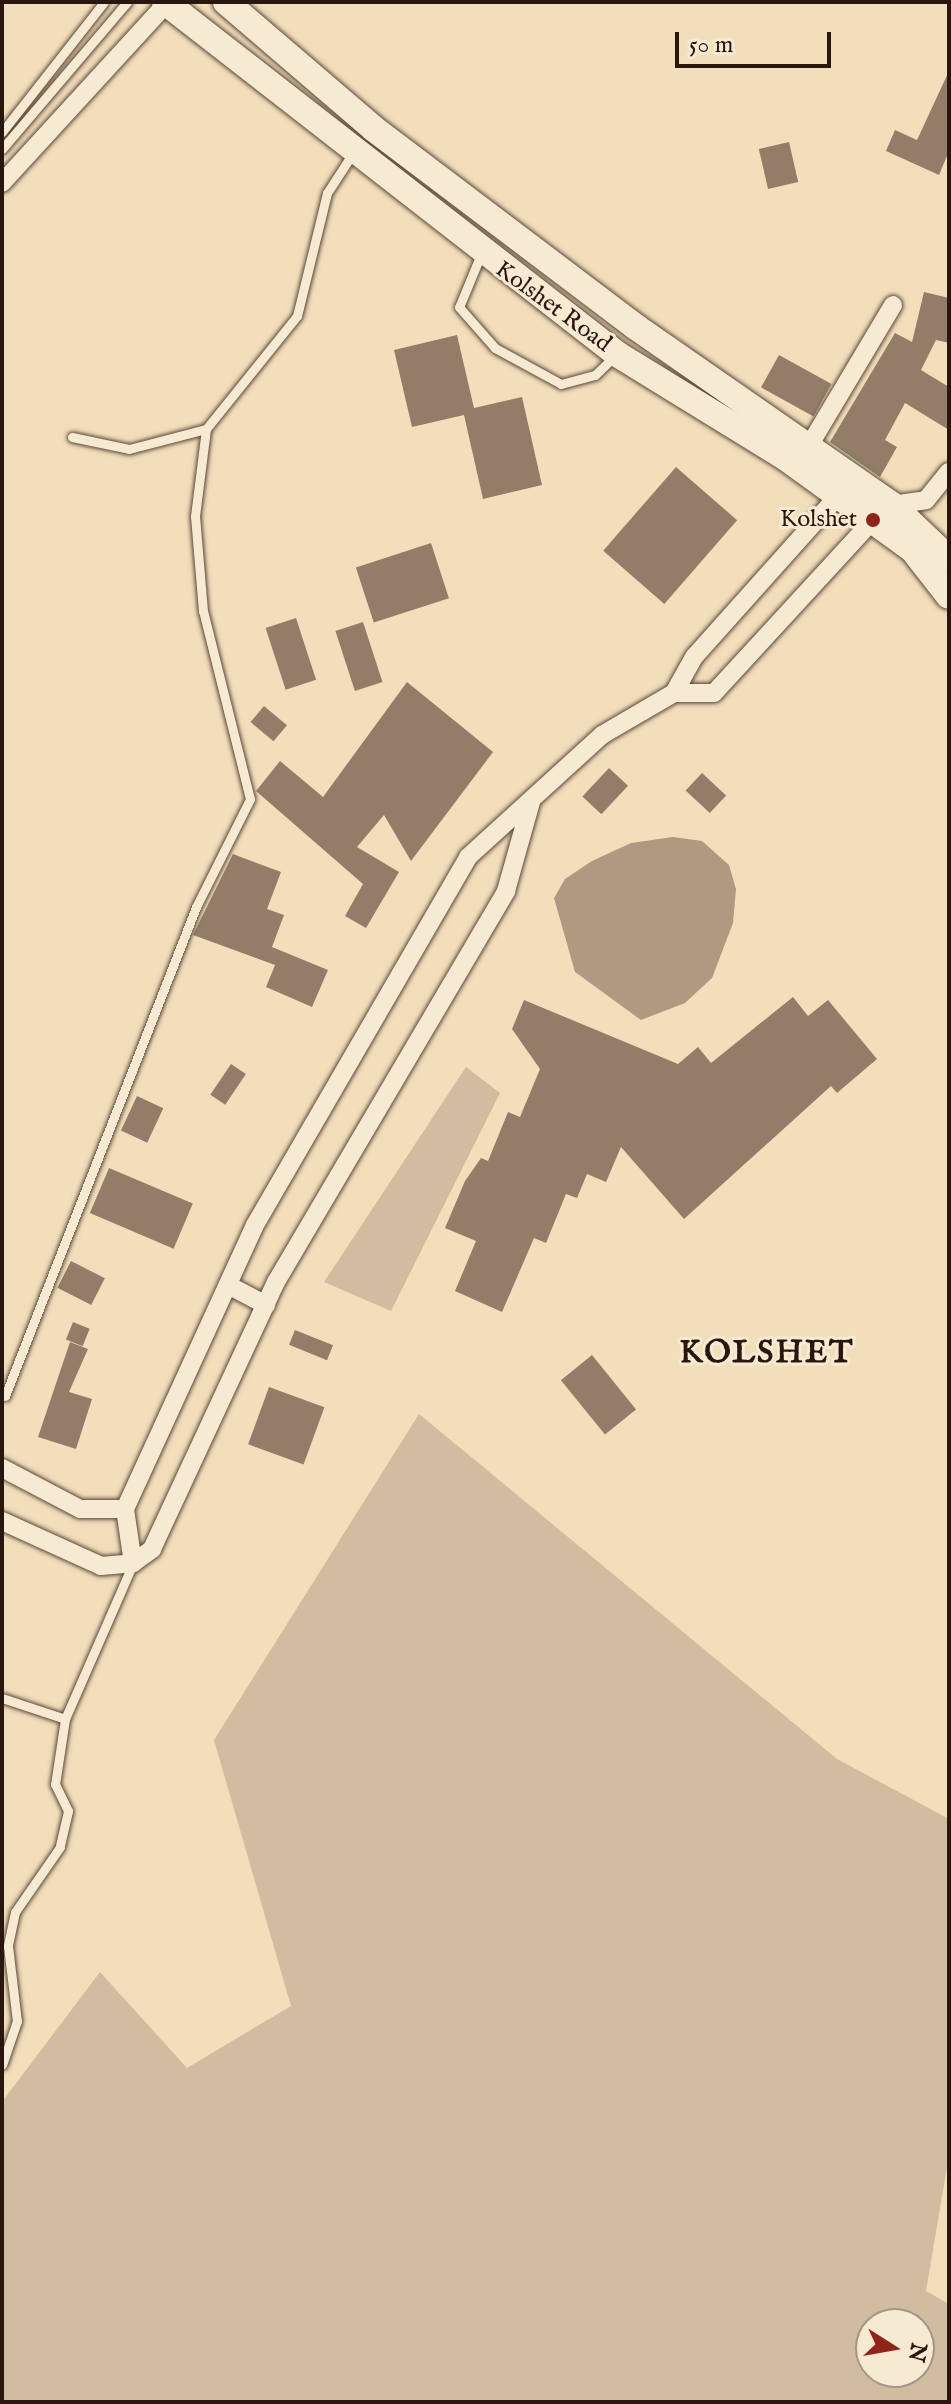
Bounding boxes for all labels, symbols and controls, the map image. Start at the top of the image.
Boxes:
scale bar [679,16,835,66]
text: 50 m [689,30,733,61]
street label: Kolshet Road [489,255,617,359]
place label: Kolshet [780,506,857,534]
marker: Kolshet [864,511,882,529]
district label: KOLSHET [680,1335,854,1373]
north arrow [855,2308,935,2388]
text: N [901,2340,932,2364]

